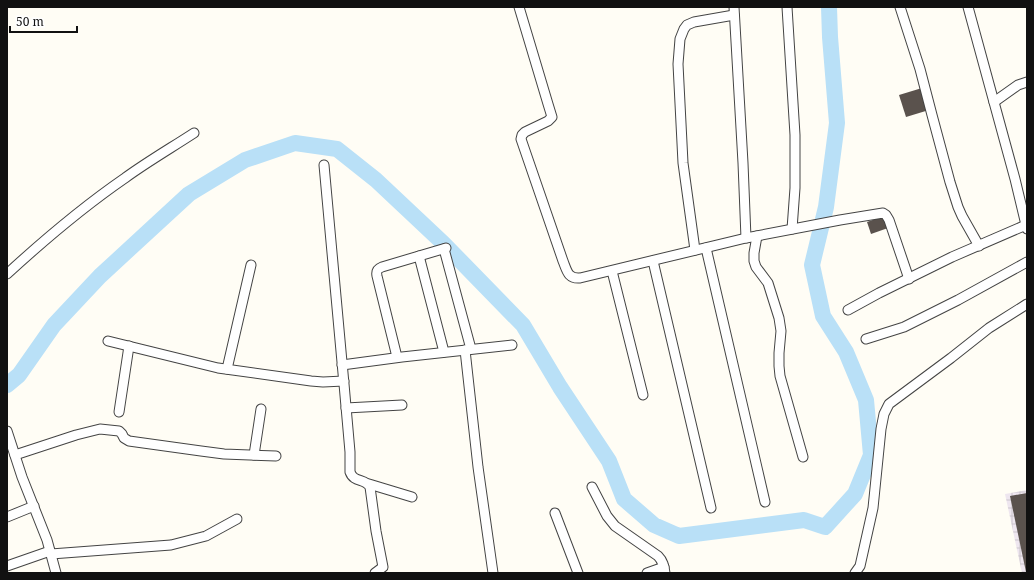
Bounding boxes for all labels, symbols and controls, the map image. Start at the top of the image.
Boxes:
scale bar [10,8,77,34]
text: 50 m [16,13,44,30]

